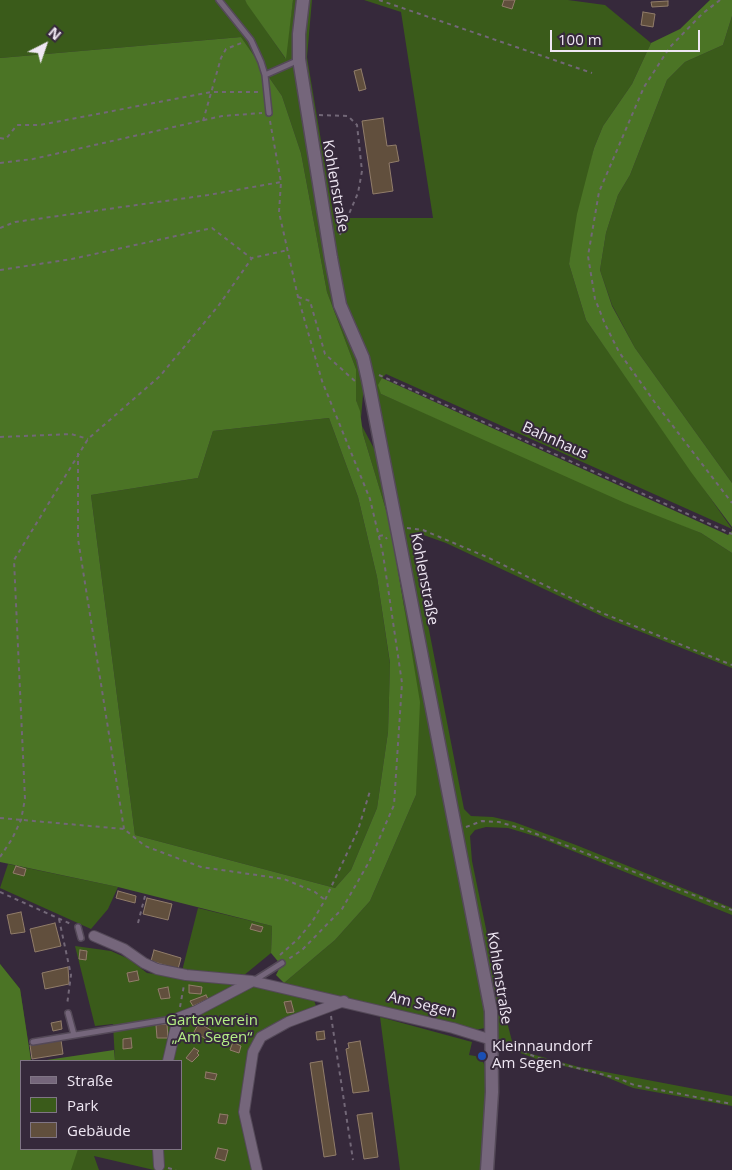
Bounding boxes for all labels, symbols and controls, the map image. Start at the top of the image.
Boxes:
north arrow [20,20,70,70]
scale bar [552,20,702,52]
text: N [45,22,66,44]
text: 100 m [558,29,602,49]
street label: Kohlenstraße [318,138,352,234]
street label: Bahnhaus [519,418,591,464]
street label: Kohlenstraße [406,531,442,627]
street label: Kohlenstraße [483,930,515,1026]
street label: Am Segen [386,988,458,1022]
park label: Gartenverein „Am Segen“ [166,1012,258,1047]
place label: Kleinnaundorf Am Segen [492,1038,592,1073]
marker: Kleinnaundorf Am Segen [476,1050,488,1062]
legend [20,1060,182,1150]
text: Straße [67,1070,113,1090]
text: Park [67,1095,98,1115]
text: Gebäude [67,1120,131,1140]

